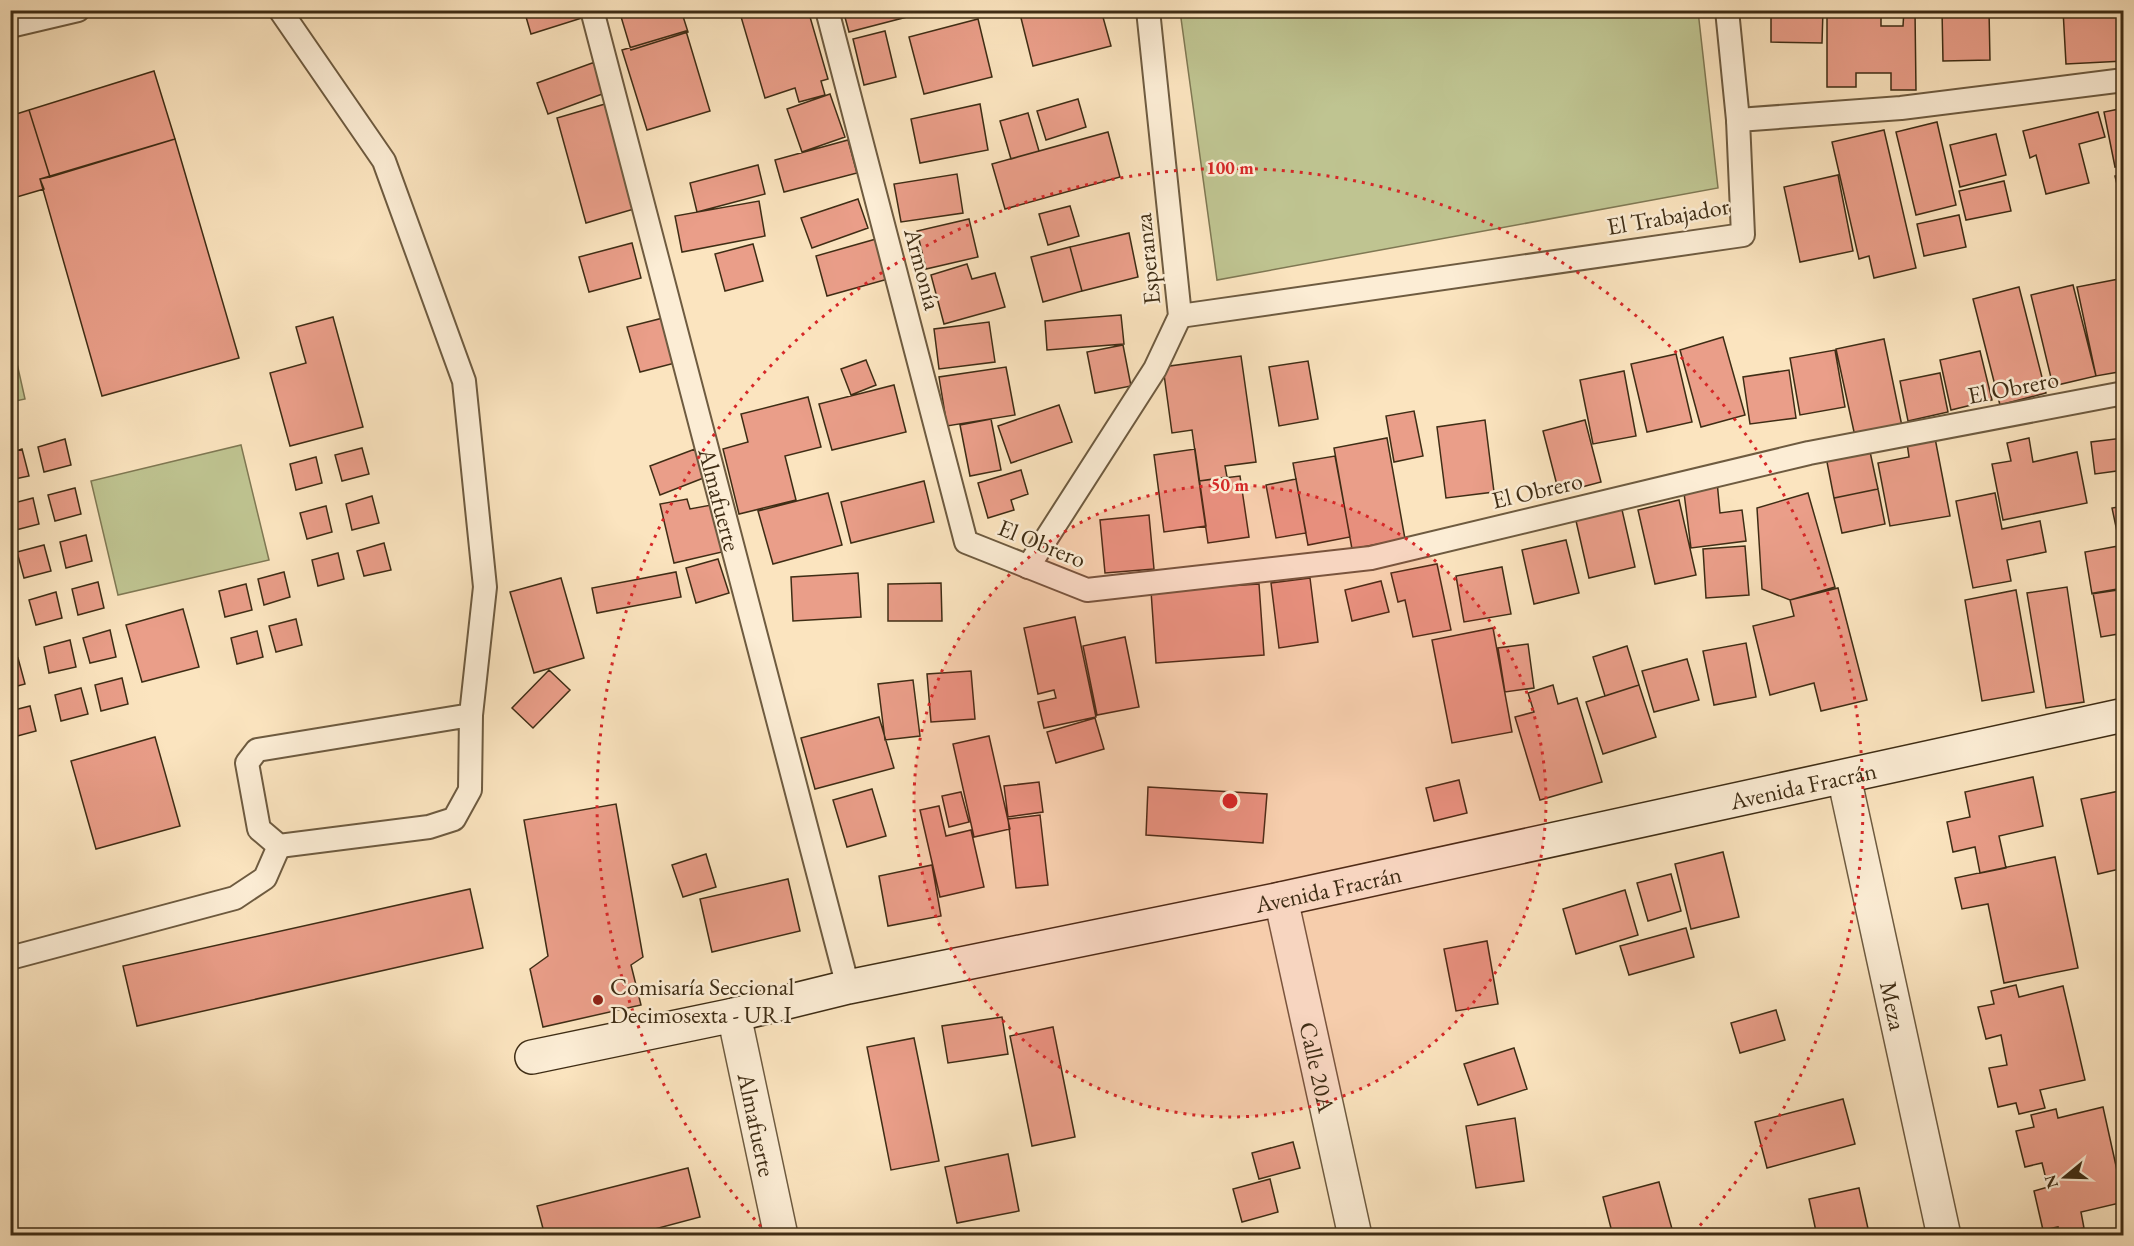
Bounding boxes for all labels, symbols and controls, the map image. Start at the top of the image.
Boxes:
text: 100 m [1206,156,1254,179]
street label: El Trabajador [1604,190,1732,242]
street label: Esperanza [1127,211,1167,306]
street label: Armonía [897,224,949,314]
street label: El Obrero [1965,363,2061,411]
street label: Almafuerte [692,444,749,554]
street label: El Obrero [1489,465,1585,515]
text: 50 m [1211,473,1249,496]
street label: El Obrero [994,511,1091,575]
street label: Avenida Fracrán [1726,754,1880,816]
centre of rings [1220,791,1240,811]
street label: Avenida Fracrán [1251,858,1405,920]
place label: Comisaría Seccional Decimosexta - UR I [610,971,794,1030]
street label: Meza [1873,978,1914,1033]
marker: Comisaría Seccional Decimosexta - UR I [591,993,605,1007]
street label: Calle 20A [1293,1019,1343,1116]
street label: Almafuerte [731,1069,783,1179]
north arrow [2035,1147,2095,1207]
text: N [2039,1172,2063,1191]

